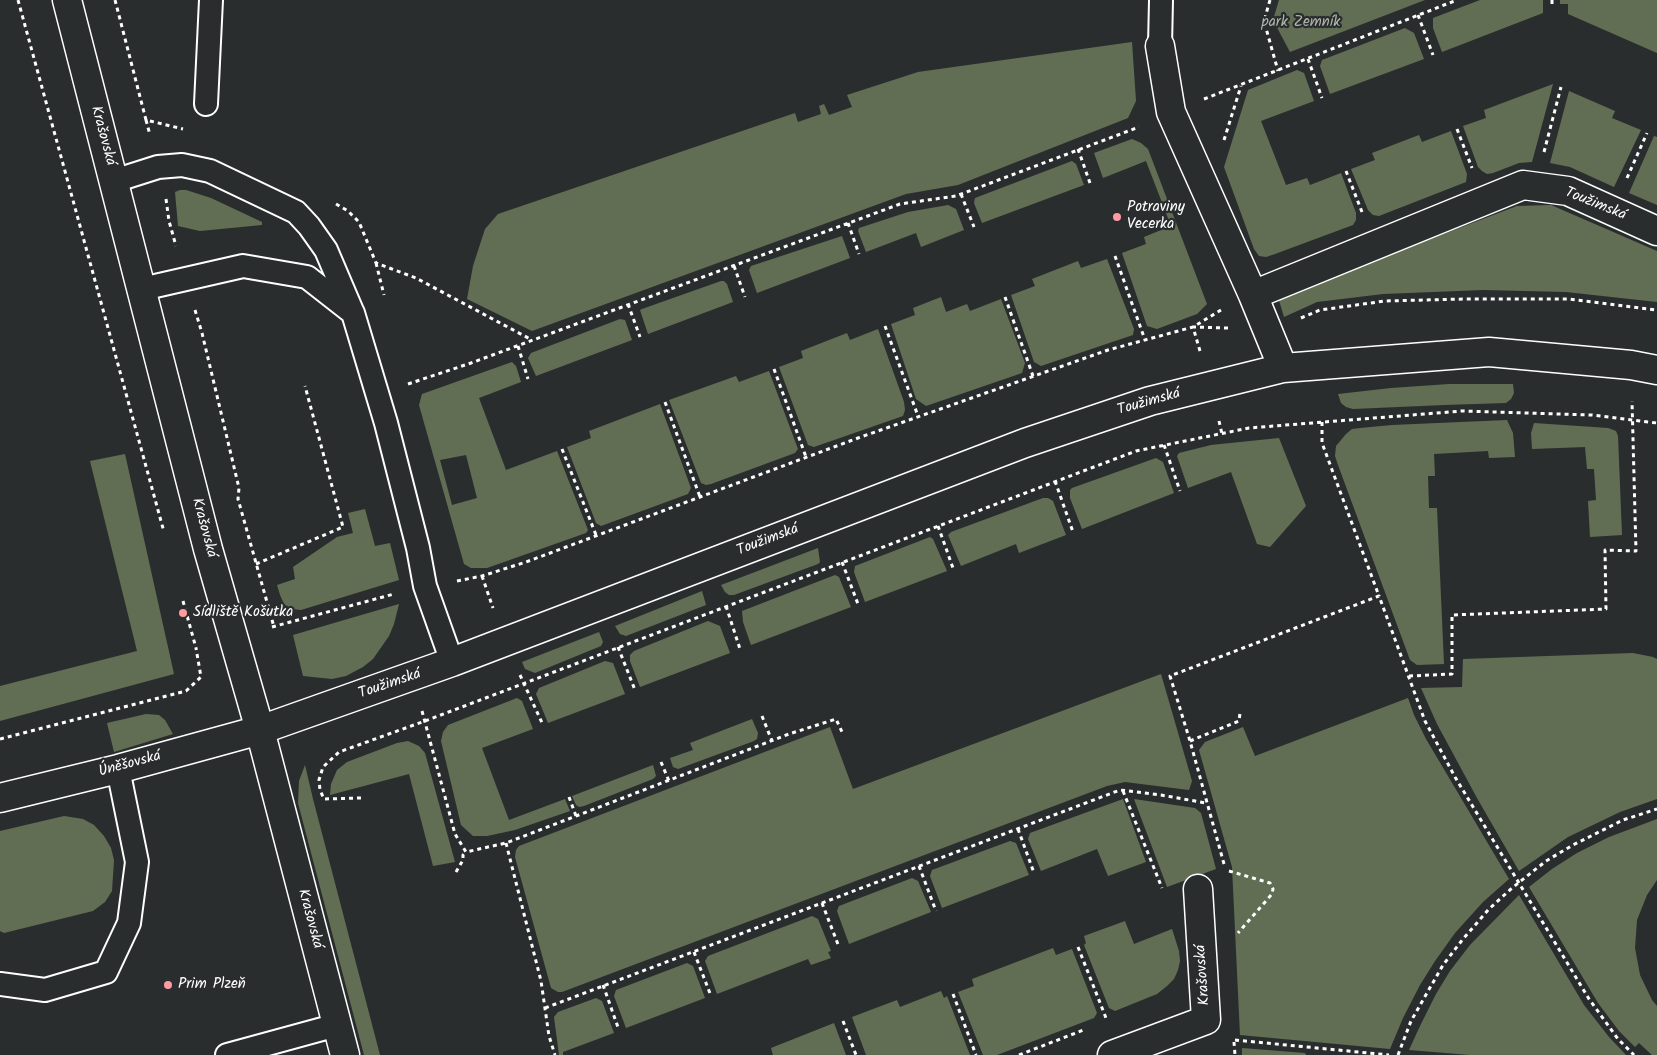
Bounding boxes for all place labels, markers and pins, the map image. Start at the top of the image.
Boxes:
place label: Potraviny Vecerka [1127,199,1185,234]
marker: Potraviny Vecerka [1111,211,1123,223]
place label: Sídliště Košutka [193,604,293,622]
marker: Sídliště Košutka [177,607,189,619]
place label: Prim Plzeň [178,976,246,994]
marker: Prim Plzeň [162,979,174,991]

